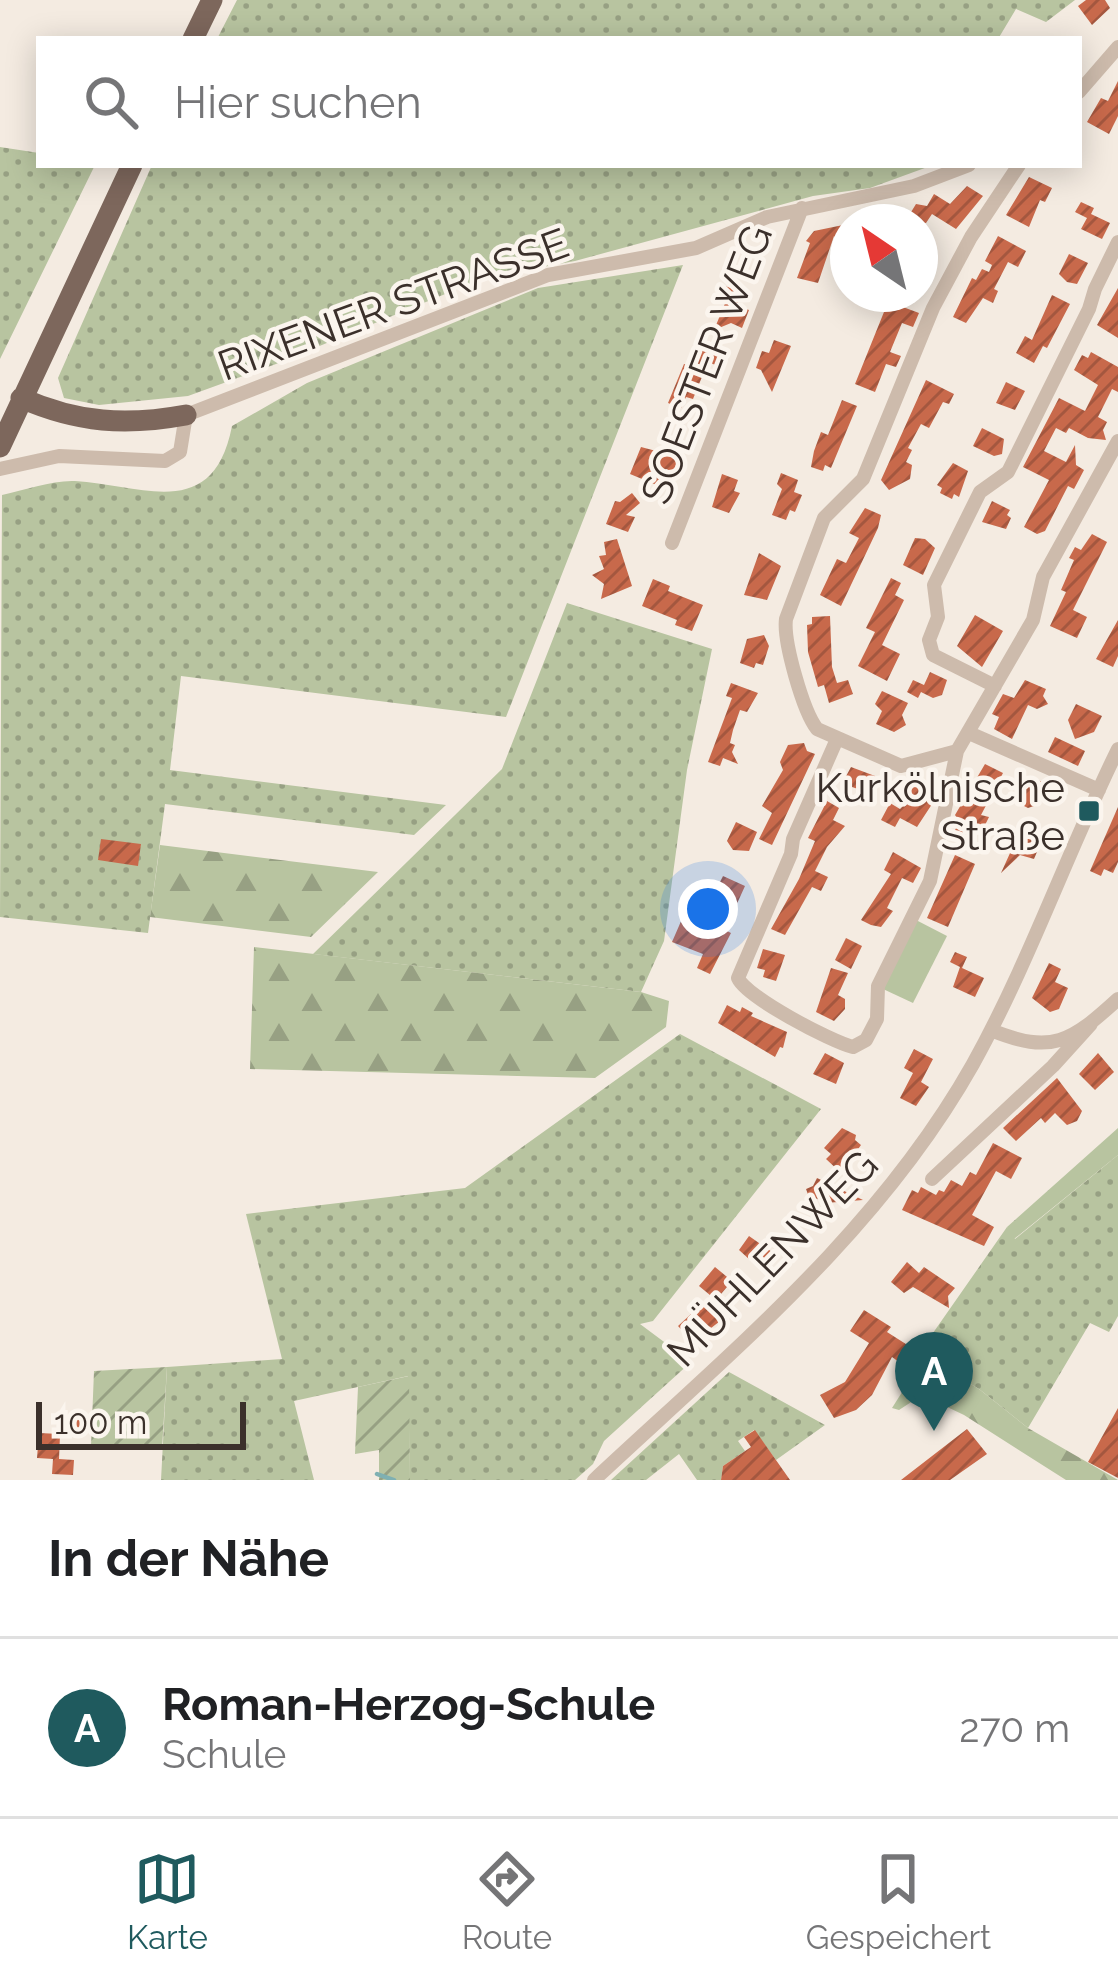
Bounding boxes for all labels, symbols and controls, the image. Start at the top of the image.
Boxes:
search box [36,36,1082,168]
icon: search [78,69,144,135]
text: Hier suchen [174,76,422,129]
north arrow [830,204,938,312]
street label: RIXENER STRASSE [211,218,575,391]
street label: SOESTER WEG [631,218,782,511]
place label: Kurkölnische Straße [815,763,1065,860]
marker: Kurkölnische Straße [1076,798,1102,824]
your location [678,879,738,939]
street label: MÜHLENWEG [657,1140,888,1376]
pin: A [895,1332,973,1431]
scale bar [36,1396,246,1449]
text: 100 m [54,1403,147,1442]
text: In der Nähe [48,1528,329,1588]
text: Roman-Herzog-Schule [162,1678,655,1731]
text: A [74,1705,100,1751]
text: 270 m [959,1705,1070,1751]
text: Schule [162,1731,287,1777]
tab: Karte [127,1846,208,1957]
tab: Route [462,1846,552,1957]
tab: Gespeichert [806,1846,991,1957]

